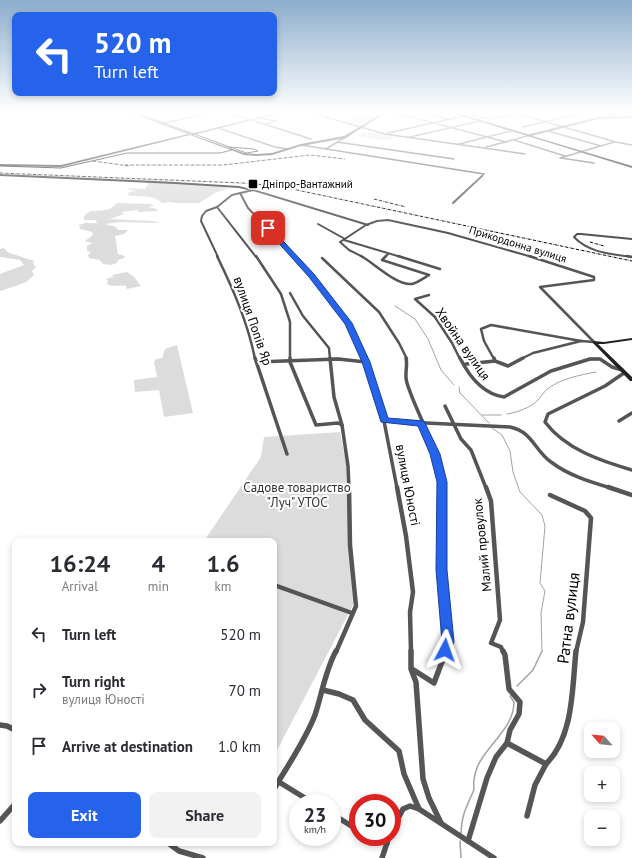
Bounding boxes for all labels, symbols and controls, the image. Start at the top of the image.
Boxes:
text: 520 m [94,24,171,61]
icon: left [28,28,80,80]
text: Turn left [94,60,159,83]
place label: Дніпро-Вантажний [262,177,353,191]
marker: Дніпро-Вантажний [247,178,259,190]
pin [251,211,285,245]
icon: arrive [257,217,279,239]
street label: Прикордонна вулиця [467,222,569,266]
street label: вулиця Попів Яр [230,274,276,368]
street label: Хвойна вулиця [432,304,494,384]
street label: вулиця Юності [392,443,424,527]
park label: Садове товариство "Луч" УТОС [243,479,351,511]
street label: Малий провулок [469,497,495,593]
text: 16:24 [49,548,110,579]
text: 4 [152,548,165,579]
text: 1.6 [206,548,240,579]
street label: Ратна вулиця [552,571,584,665]
text: Arrival [62,578,98,595]
text: min [148,578,169,595]
text: km [215,578,231,595]
icon: left [28,623,50,645]
text: Turn left [62,625,116,644]
text: 520 m [220,625,261,644]
position arrow [424,629,466,671]
text: Turn right [62,672,125,691]
icon: right [28,679,50,701]
text: 70 m [228,681,261,700]
text: вулиця Юності [62,691,145,708]
north arrow [584,722,620,758]
map controls [584,722,620,846]
icon: arrive [28,735,50,757]
text: Arrive at destination [62,737,193,756]
text: 1.0 km [218,737,261,756]
button: + [584,766,620,802]
button: Exit [28,792,141,838]
button: Share [149,792,261,838]
speed limit sign: 30 [349,794,401,846]
text: 23 [304,802,326,828]
button: − [584,810,620,846]
text: km/h [304,823,326,836]

